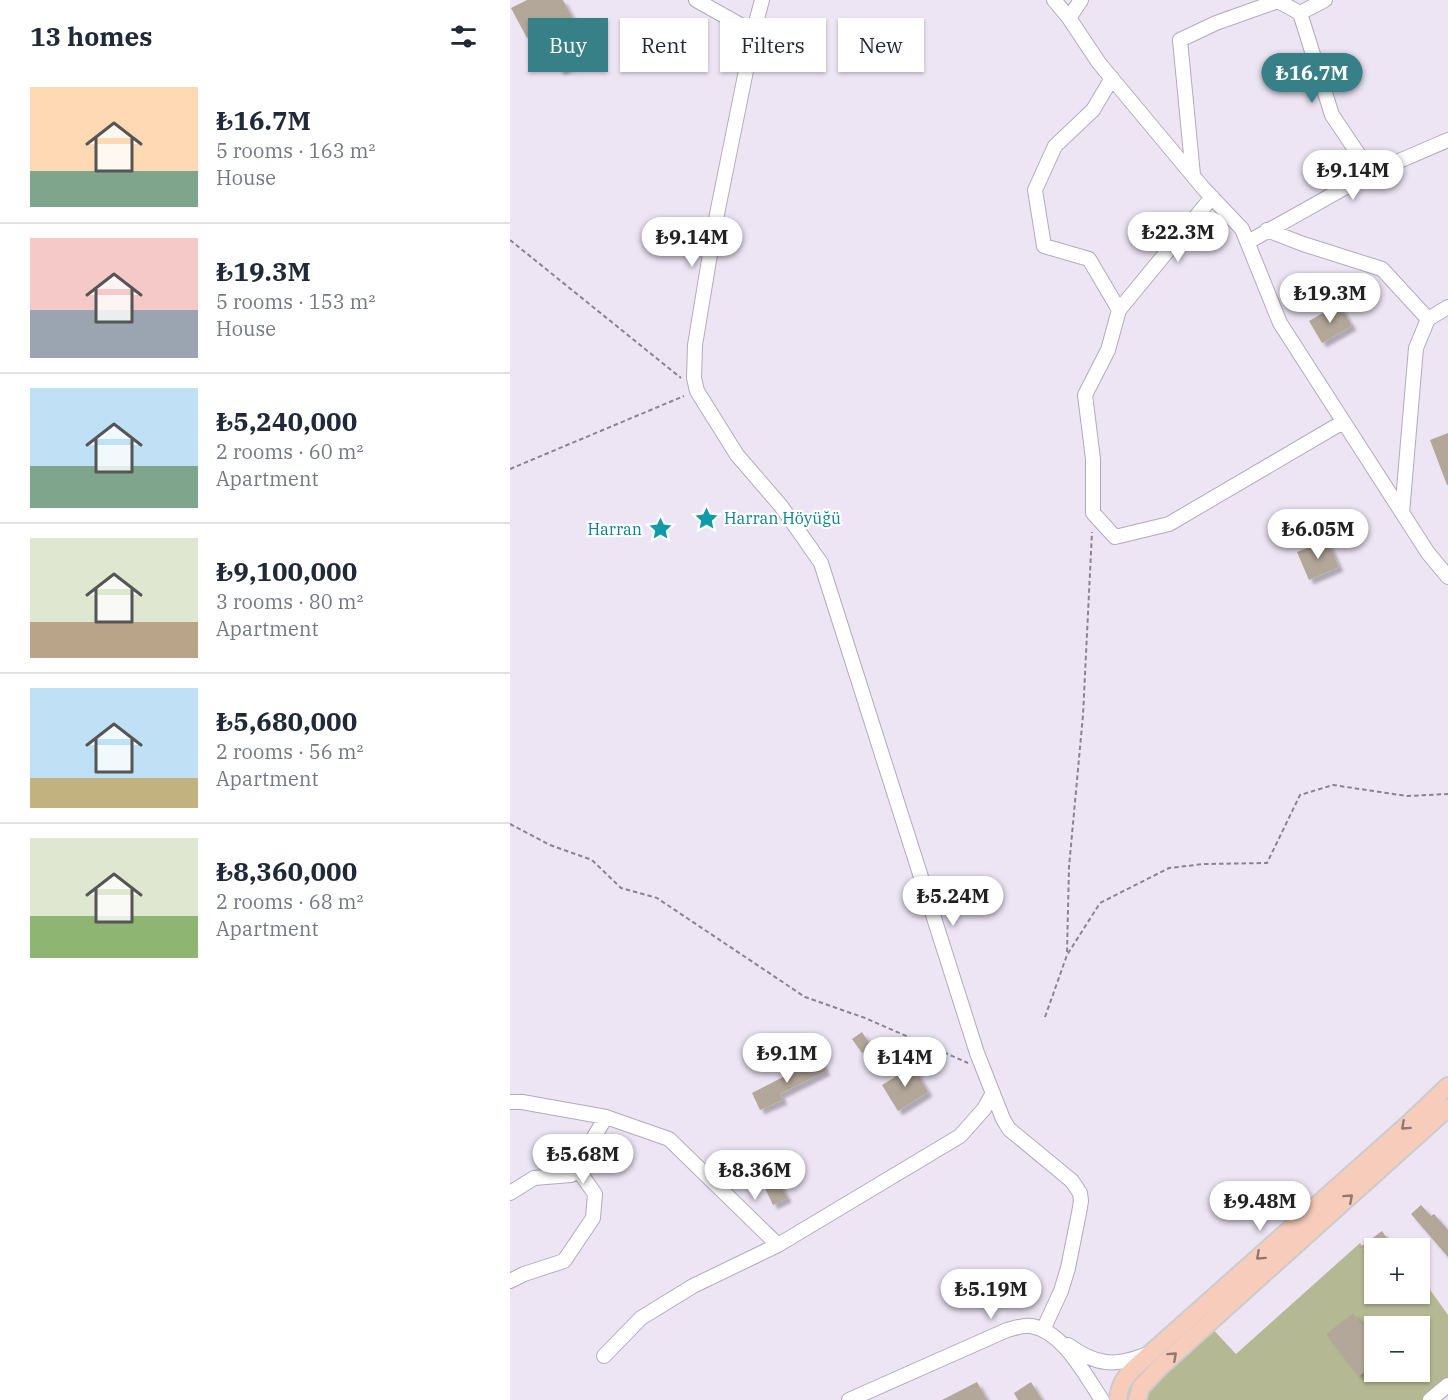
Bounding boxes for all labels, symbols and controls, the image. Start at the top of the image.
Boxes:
chip: Buy [528,18,608,72]
chip: Rent [620,18,708,72]
chip: Filters [720,18,826,72]
chip: New [838,18,924,72]
text: 13 homes [30,19,152,53]
icon: filters [447,20,480,53]
pin: ₺16.7M [1263,53,1361,104]
text: ₺16.7M [1276,59,1348,86]
text: ₺16.7M [216,103,311,137]
icon: home [78,111,150,183]
text: 5 rooms · 163 m² [216,137,375,164]
pin: ₺9.14M [1304,150,1402,201]
text: ₺9.14M [1317,156,1389,183]
text: House [216,164,276,191]
pin: ₺22.3M [1129,212,1227,263]
pin: ₺9.14M [643,217,741,268]
text: ₺22.3M [1142,218,1214,245]
text: ₺9.14M [656,223,728,250]
text: ₺19.3M [216,254,311,288]
icon: home [78,262,150,334]
pin: ₺19.3M [1281,273,1379,324]
text: ₺19.3M [1294,279,1366,306]
text: 5 rooms · 153 m² [216,288,375,315]
text: House [216,315,276,342]
text: ₺5,240,000 [216,404,357,438]
icon: home [78,412,150,484]
text: 2 rooms · 60 m² [216,438,363,465]
text: Apartment [216,465,319,492]
place icon: Harran Höyüğü [693,505,719,531]
place label: Harran Höyüğü [724,508,841,528]
pin: ₺6.05M [1269,509,1367,560]
text: ₺6.05M [1282,515,1354,542]
place icon: Harran [647,516,673,542]
place label: Harran [588,519,642,539]
text: ₺9,100,000 [216,554,357,588]
icon: home [78,562,150,634]
text: 3 rooms · 80 m² [216,588,363,615]
text: Apartment [216,615,319,642]
text: ₺5,680,000 [216,704,357,738]
icon: home [78,712,150,784]
text: 2 rooms · 56 m² [216,738,363,765]
text: Apartment [216,765,319,792]
text: ₺8,360,000 [216,854,357,888]
icon: home [78,862,150,934]
pin: ₺5.24M [904,876,1002,927]
text: ₺5.24M [917,882,989,909]
text: 2 rooms · 68 m² [216,888,363,915]
text: Apartment [216,915,319,942]
pin: ₺9.1M [745,1033,829,1084]
pin: ₺14M [869,1037,941,1088]
text: ₺9.1M [757,1039,817,1066]
text: ₺14M [877,1043,933,1070]
one-way arrow [1401,1119,1412,1130]
pin: ₺5.68M [534,1134,632,1185]
text: ₺5.68M [547,1140,619,1167]
pin: ₺8.36M [706,1150,804,1201]
text: ₺8.36M [719,1156,791,1183]
pin: ₺9.48M [1211,1181,1309,1232]
text: ₺9.48M [1224,1187,1296,1214]
one-way arrow [1343,1194,1353,1205]
map controls [1364,1238,1430,1382]
button: + [1364,1238,1430,1304]
one-way arrow [1256,1249,1267,1260]
pin: ₺5.19M [942,1269,1040,1320]
text: ₺5.19M [955,1275,1027,1302]
button: − [1364,1316,1430,1382]
one-way arrow [1166,1352,1177,1363]

